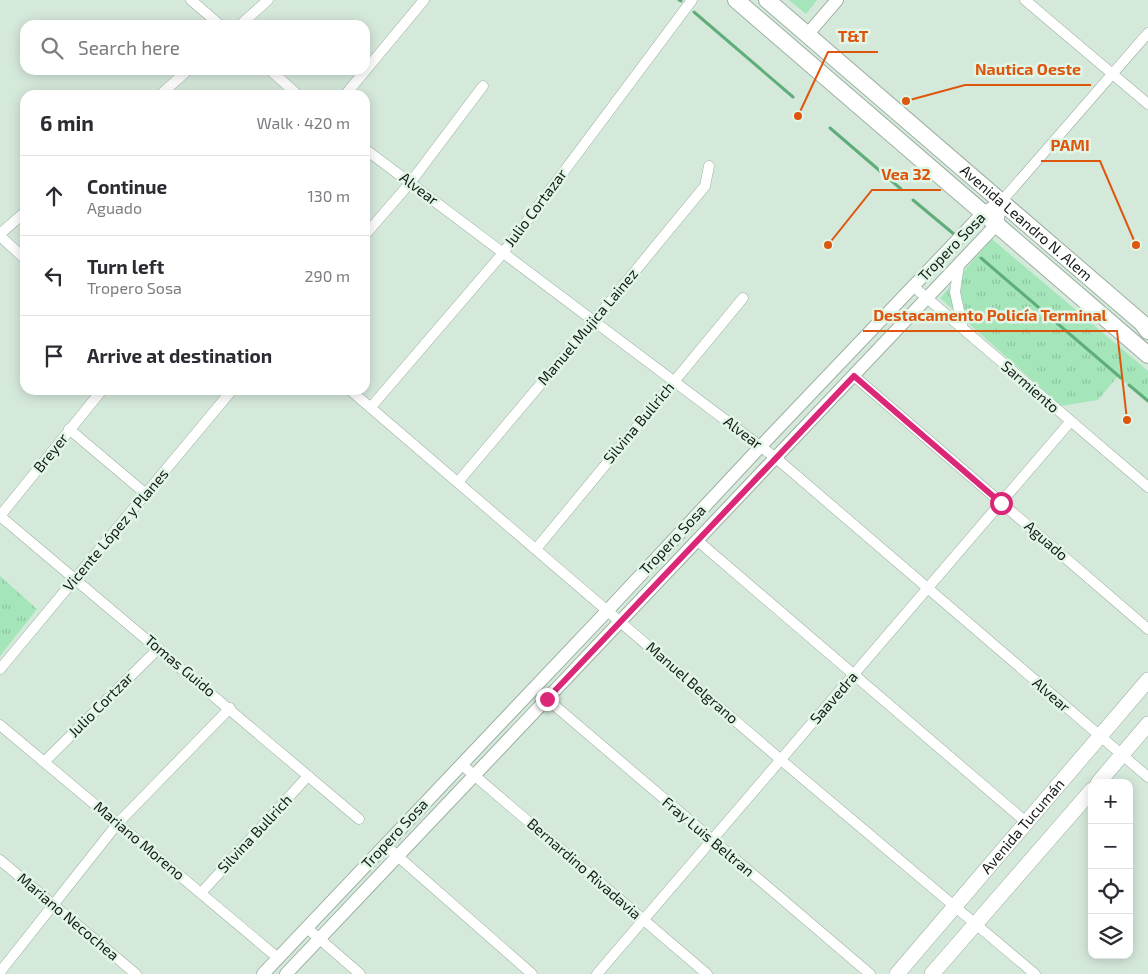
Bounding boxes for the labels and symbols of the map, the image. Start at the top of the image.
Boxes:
callout: T&T [828,21,878,52]
text: T&T [838,26,869,45]
callout: Nautica Oeste [965,54,1091,85]
text: Nautica Oeste [975,59,1081,78]
callout: PAMI [1041,130,1100,161]
text: PAMI [1050,135,1090,154]
callout: Vea 32 [872,159,941,190]
street label: Avenida Leandro N. Alem [957,161,1097,284]
text: Vea 32 [881,164,931,183]
street label: Julio Cortazar [500,165,570,250]
street label: Alvear [397,168,442,209]
street label: Tropero Sosa [914,208,989,285]
street label: Manuel Mujica Lainez [533,265,642,389]
callout: Destacamento Policía Terminal [863,300,1117,331]
text: Destacamento Policía Terminal [873,305,1108,324]
street label: Sarmiento [998,356,1063,416]
street label: Silvina Bullrich [599,378,678,467]
street label: Alvear [721,412,766,453]
street label: Breyer [29,429,71,476]
street label: Vicente López y Planes [59,464,172,594]
route start [990,492,1013,515]
street label: Tropero Sosa [635,501,709,578]
street label: Aguado [1021,517,1072,564]
street label: Tomas Guido [142,630,220,700]
street label: Manuel Belgrano [643,637,742,727]
street label: Saavedra [806,667,861,727]
street label: Julio Cortzar [64,668,136,740]
street label: Alvear [1029,673,1074,715]
route end [536,688,559,711]
street label: Avenida Tucumán [977,775,1068,877]
street label: Silvina Bullrich [213,790,295,876]
street label: Fray Luis Beltran [659,793,758,880]
street label: Tropero Sosa [357,795,431,872]
street label: Mariano Moreno [91,797,189,883]
street label: Bernardino Rivadavia [524,814,645,923]
street label: Mariano Necochea [14,869,123,964]

